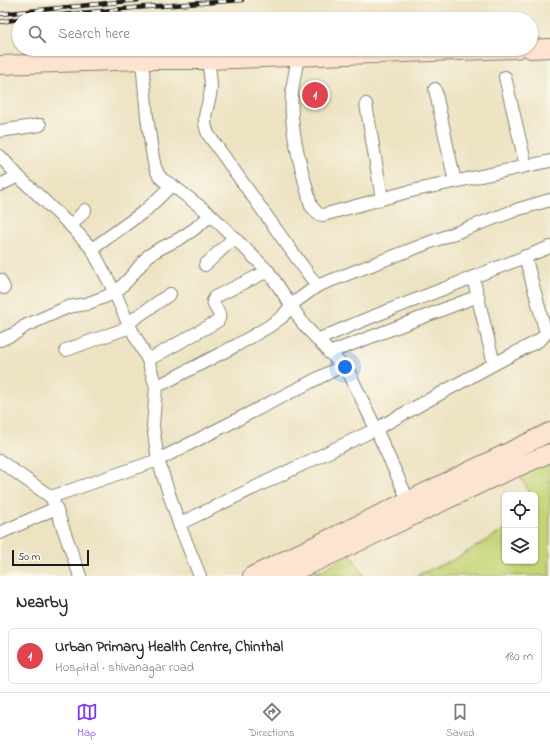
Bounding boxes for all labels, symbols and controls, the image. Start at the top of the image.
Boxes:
search box [12,12,538,56]
icon: search [26,23,48,45]
text: Search here [58,23,130,45]
pin: 1 [302,80,328,110]
your location [335,357,355,377]
map controls [502,492,538,564]
button: locate [502,492,538,528]
button: layers [502,528,538,564]
scale bar [12,548,89,567]
text: 50 m [18,549,40,565]
text: Nearby [16,590,68,615]
text: Urban Primary Health Centre, Chinthal [55,636,283,658]
text: 1 [28,647,32,666]
text: 180 m [505,647,533,666]
text: Hospital · shivanagar road [55,658,194,677]
tab: Map [76,701,98,741]
tab: Directions [249,701,294,741]
tab: Saved [446,701,474,741]

